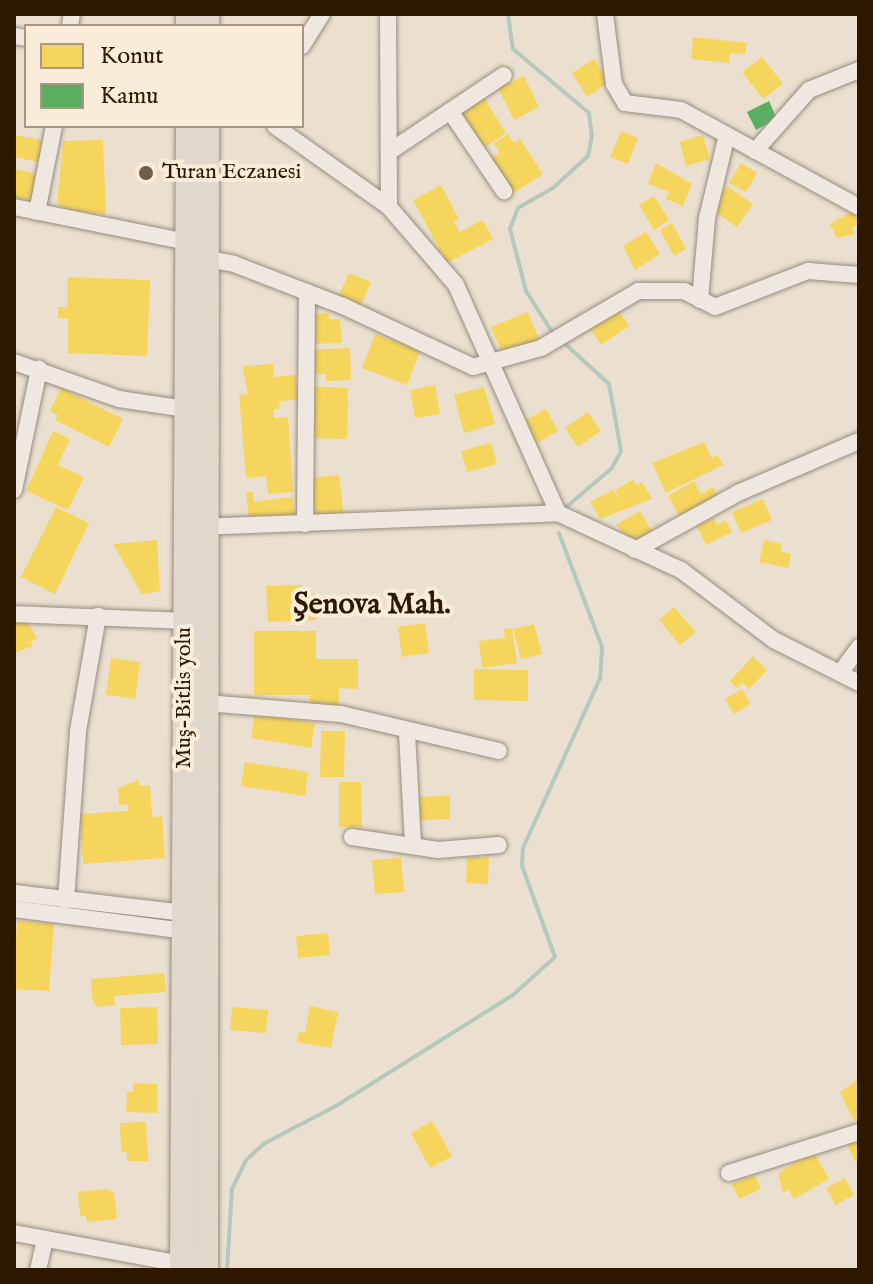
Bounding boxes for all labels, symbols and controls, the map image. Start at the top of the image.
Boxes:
legend [24,24,304,128]
text: Konut [100,41,163,72]
text: Kamu [100,81,159,112]
place label: Turan Eczanesi [162,160,301,186]
marker: Turan Eczanesi [137,164,155,182]
district label: Şenova Mah. [293,587,451,623]
street label: Muş-Bitlis yolu [172,627,198,769]

